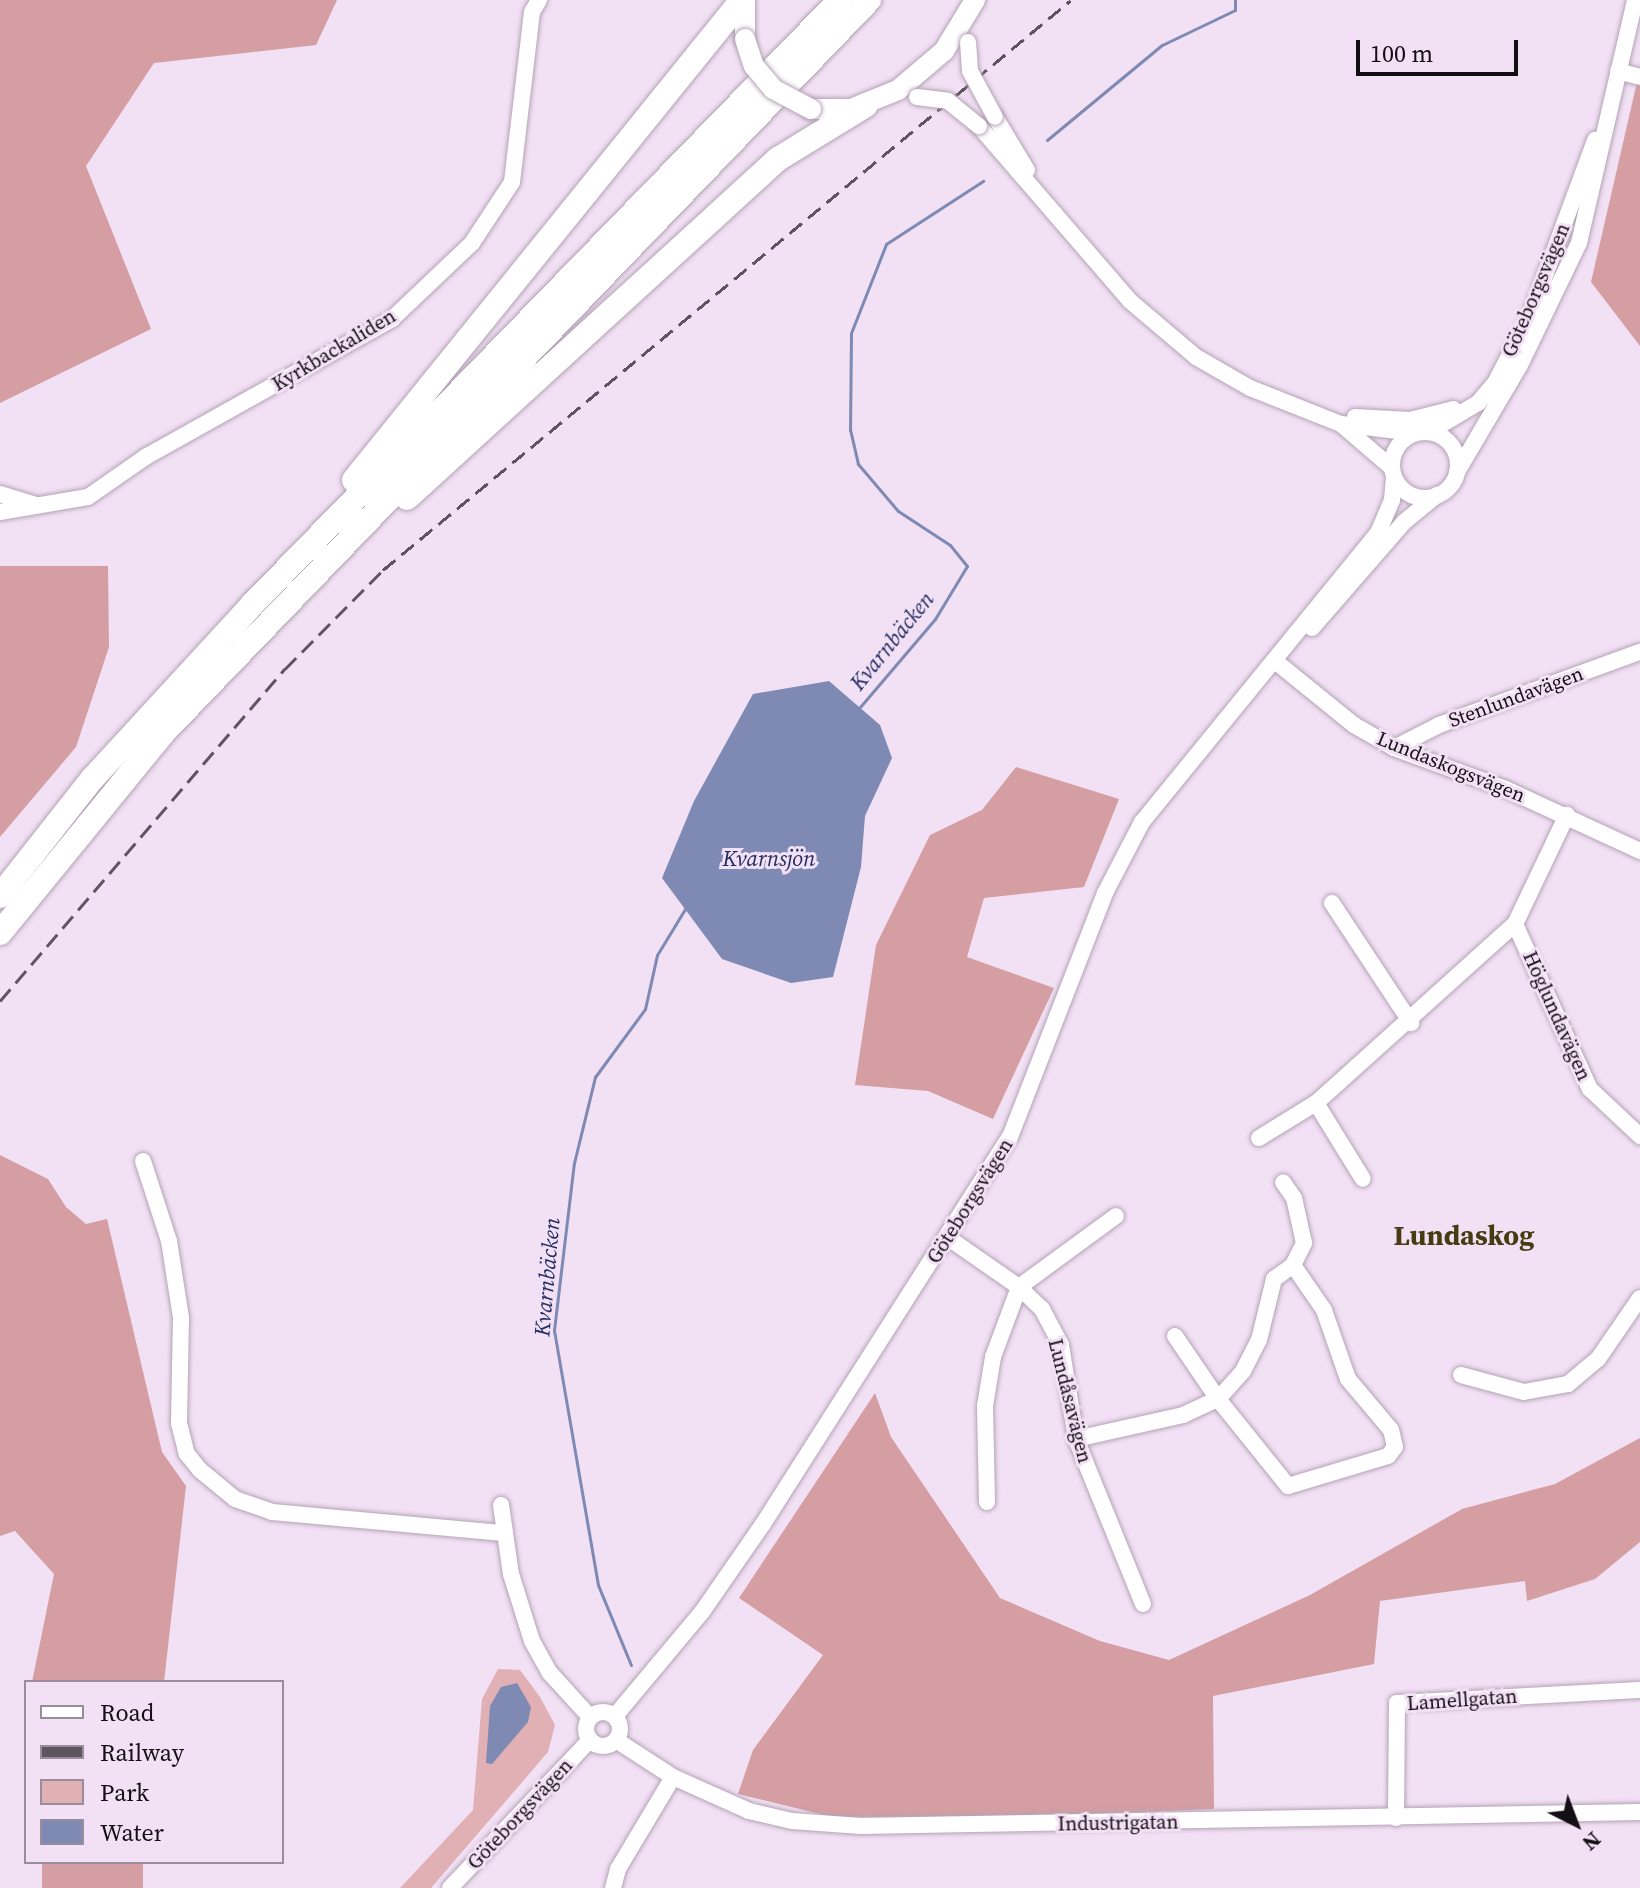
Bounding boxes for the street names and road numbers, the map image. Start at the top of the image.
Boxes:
street label: Göteborgsvägen [1497,220,1575,360]
street label: Kyrkbackaliden [268,304,400,396]
street label: Stenlundavägen [1445,662,1587,732]
street label: Lundaskogsvägen [1373,726,1529,808]
street label: Höglundavägen [1518,948,1596,1084]
street label: Göteborgsvägen [922,1134,1018,1268]
street label: Lundåsavägen [1043,1336,1097,1466]
street label: Lamellgatan [1406,1684,1518,1716]
street label: Göteborgsvägen [462,1754,578,1874]
street label: Industrigatan [1057,1810,1179,1836]

